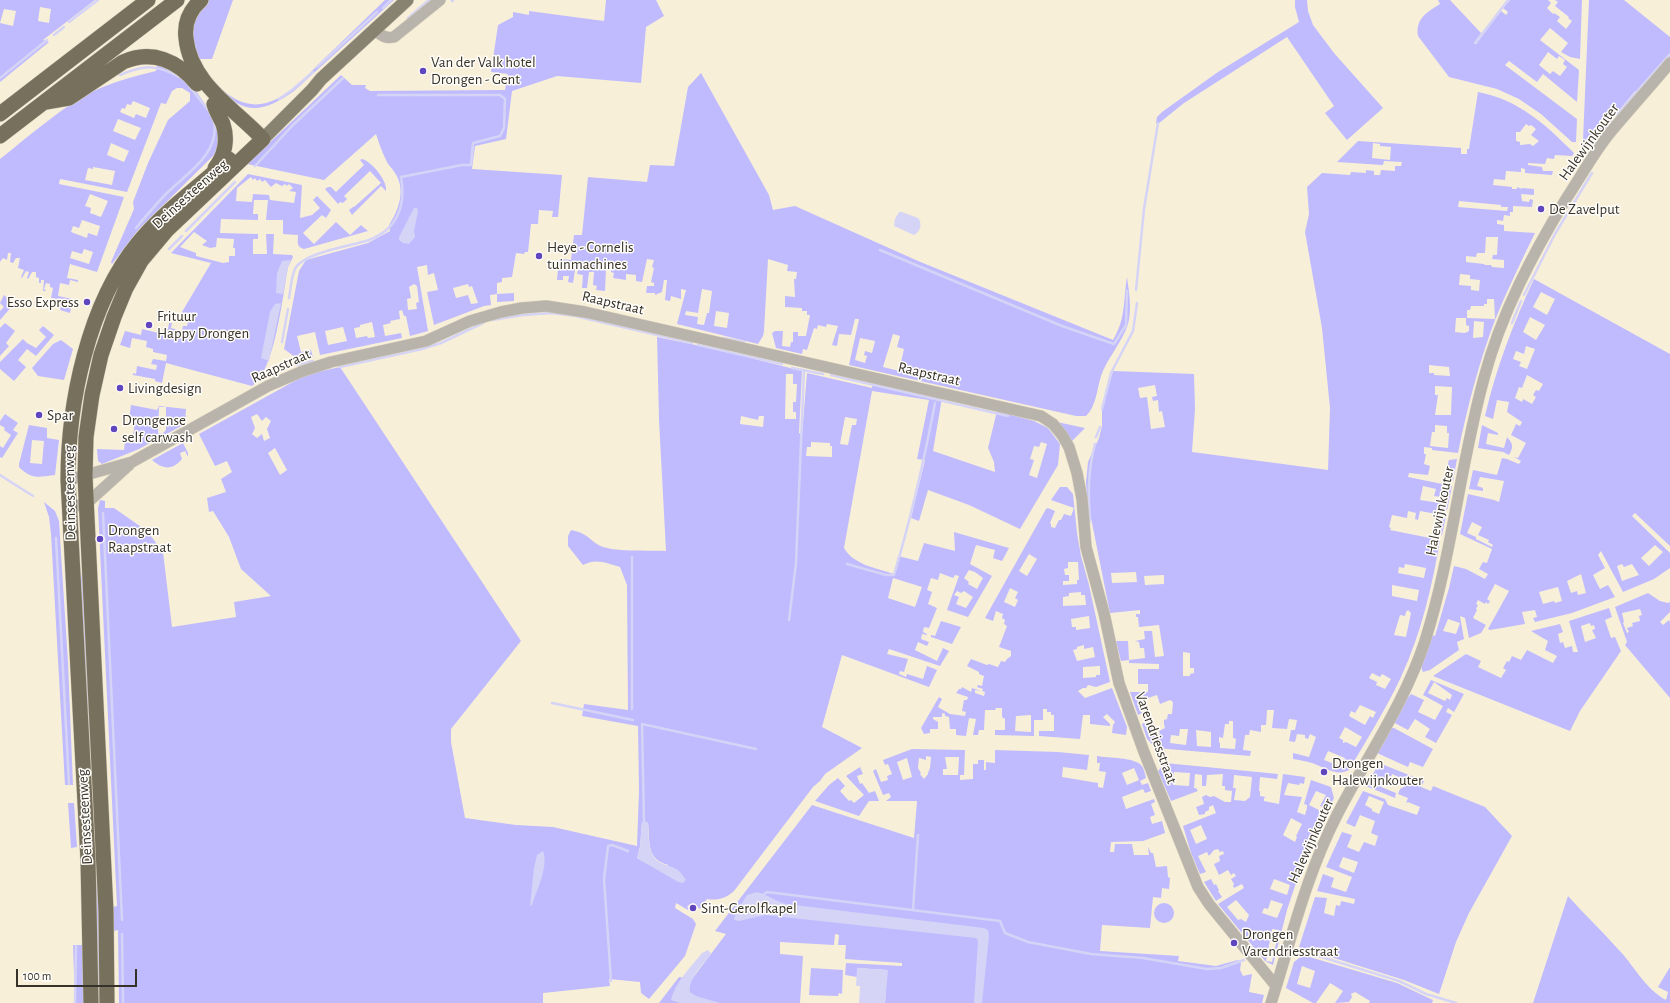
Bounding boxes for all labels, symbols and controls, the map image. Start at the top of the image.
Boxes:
place label: Van der Valk hotel Drongen - Gent [431,53,536,88]
marker: Van der Valk hotel Drongen - Gent [418,66,428,76]
street label: Halewijnkouter [1555,100,1623,184]
street label: Deinsesteenweg [148,155,232,233]
place label: De Zavelput [1549,200,1620,218]
marker: De Zavelput [1536,204,1546,214]
place label: Heye - Cornelis tuinmachines [547,238,634,273]
marker: Heye - Cornelis tuinmachines [534,251,544,261]
street label: Raapstraat [580,287,646,319]
place label: Esso Express [7,293,79,311]
marker: Esso Express [82,297,92,307]
place label: Frituur Happy Drongen [157,307,249,342]
marker: Frituur Happy Drongen [144,320,154,330]
street label: Raapstraat [248,345,314,387]
street label: Raapstraat [896,358,962,390]
place label: Livingdesign [128,379,202,397]
marker: Livingdesign [115,383,125,393]
place label: Spar [47,406,73,424]
marker: Spar [34,410,44,420]
place label: Drongense self carwash [122,411,193,446]
marker: Drongense self carwash [109,424,119,434]
street label: Deinsesteenweg [60,445,80,541]
street label: Halewijnkouter [1422,465,1458,557]
place label: Drongen Raapstraat [108,521,171,556]
marker: Drongen Raapstraat [95,534,105,544]
street label: Varendriesstraat [1131,690,1181,786]
place label: Drongen Halewijnkouter [1332,754,1423,789]
marker: Drongen Halewijnkouter [1319,767,1329,777]
street label: Deinsesteenweg [74,769,96,865]
street label: Halewijnkouter [1284,796,1338,886]
place label: Sint-Gerolfkapel [701,899,797,917]
marker: Sint-Gerolfkapel [688,903,698,913]
place label: Drongen Varendriesstraat [1242,925,1338,960]
marker: Drongen Varendriesstraat [1229,938,1239,948]
scale bar [18,961,139,987]
text: 100 m [23,970,51,982]

